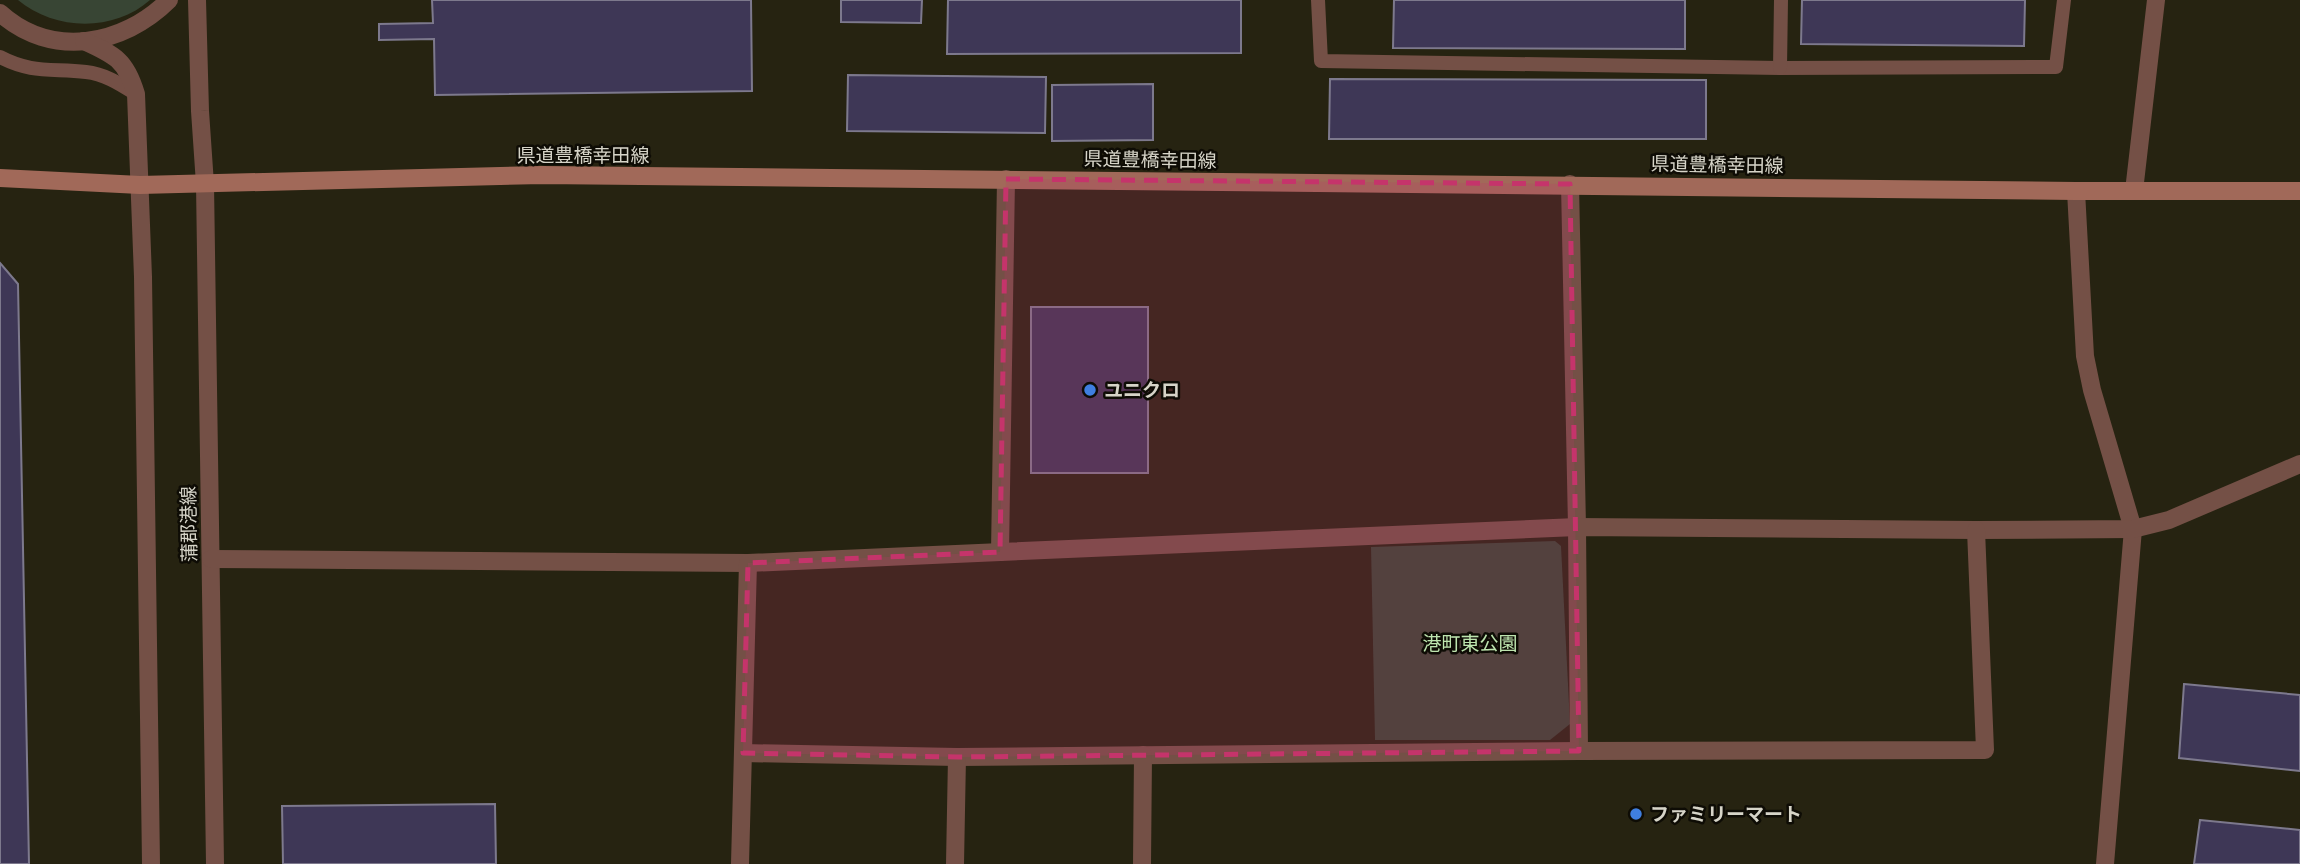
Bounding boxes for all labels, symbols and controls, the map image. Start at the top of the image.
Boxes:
street label: 県道豊橋幸田線 [516,143,650,168]
street label: 県道豊橋幸田線 [1083,146,1217,174]
street label: 県道豊橋幸田線 [1650,151,1784,179]
place label: ユニクロ [1104,378,1180,403]
marker: ユニクロ [1082,382,1098,398]
street label: 蒲郡港線 [176,486,202,562]
park label: 港町東公園 [1422,631,1518,656]
place label: ファミリーマート [1650,802,1802,827]
marker: ファミリーマート [1628,806,1644,822]

